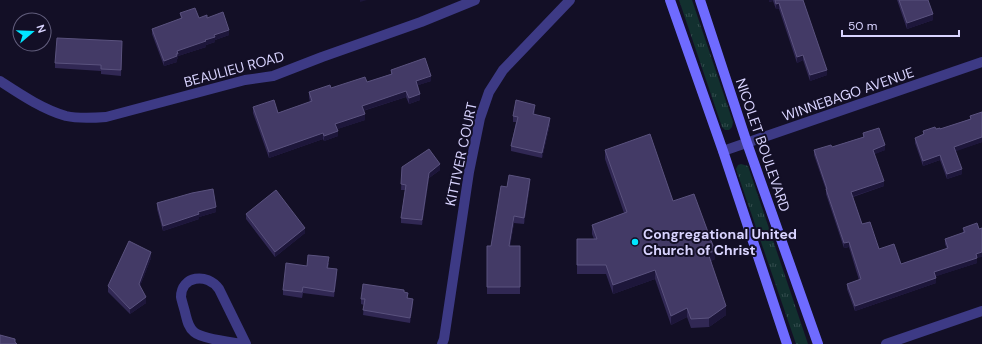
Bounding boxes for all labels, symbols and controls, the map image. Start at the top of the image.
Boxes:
north arrow [12,12,52,52]
scale bar [842,12,959,38]
text: 50 m [848,18,877,34]
text: N [34,23,49,35]
street label: BEAULIEU ROAD [182,47,286,91]
street label: WINNEBAGO AVENUE [780,63,916,125]
street label: NICOLET BOULEVARD [732,76,794,214]
street label: KITTIVER COURT [441,100,481,208]
place label: Congregational United Church of Christ [643,225,797,259]
marker: Congregational United Church of Christ [630,237,640,247]

